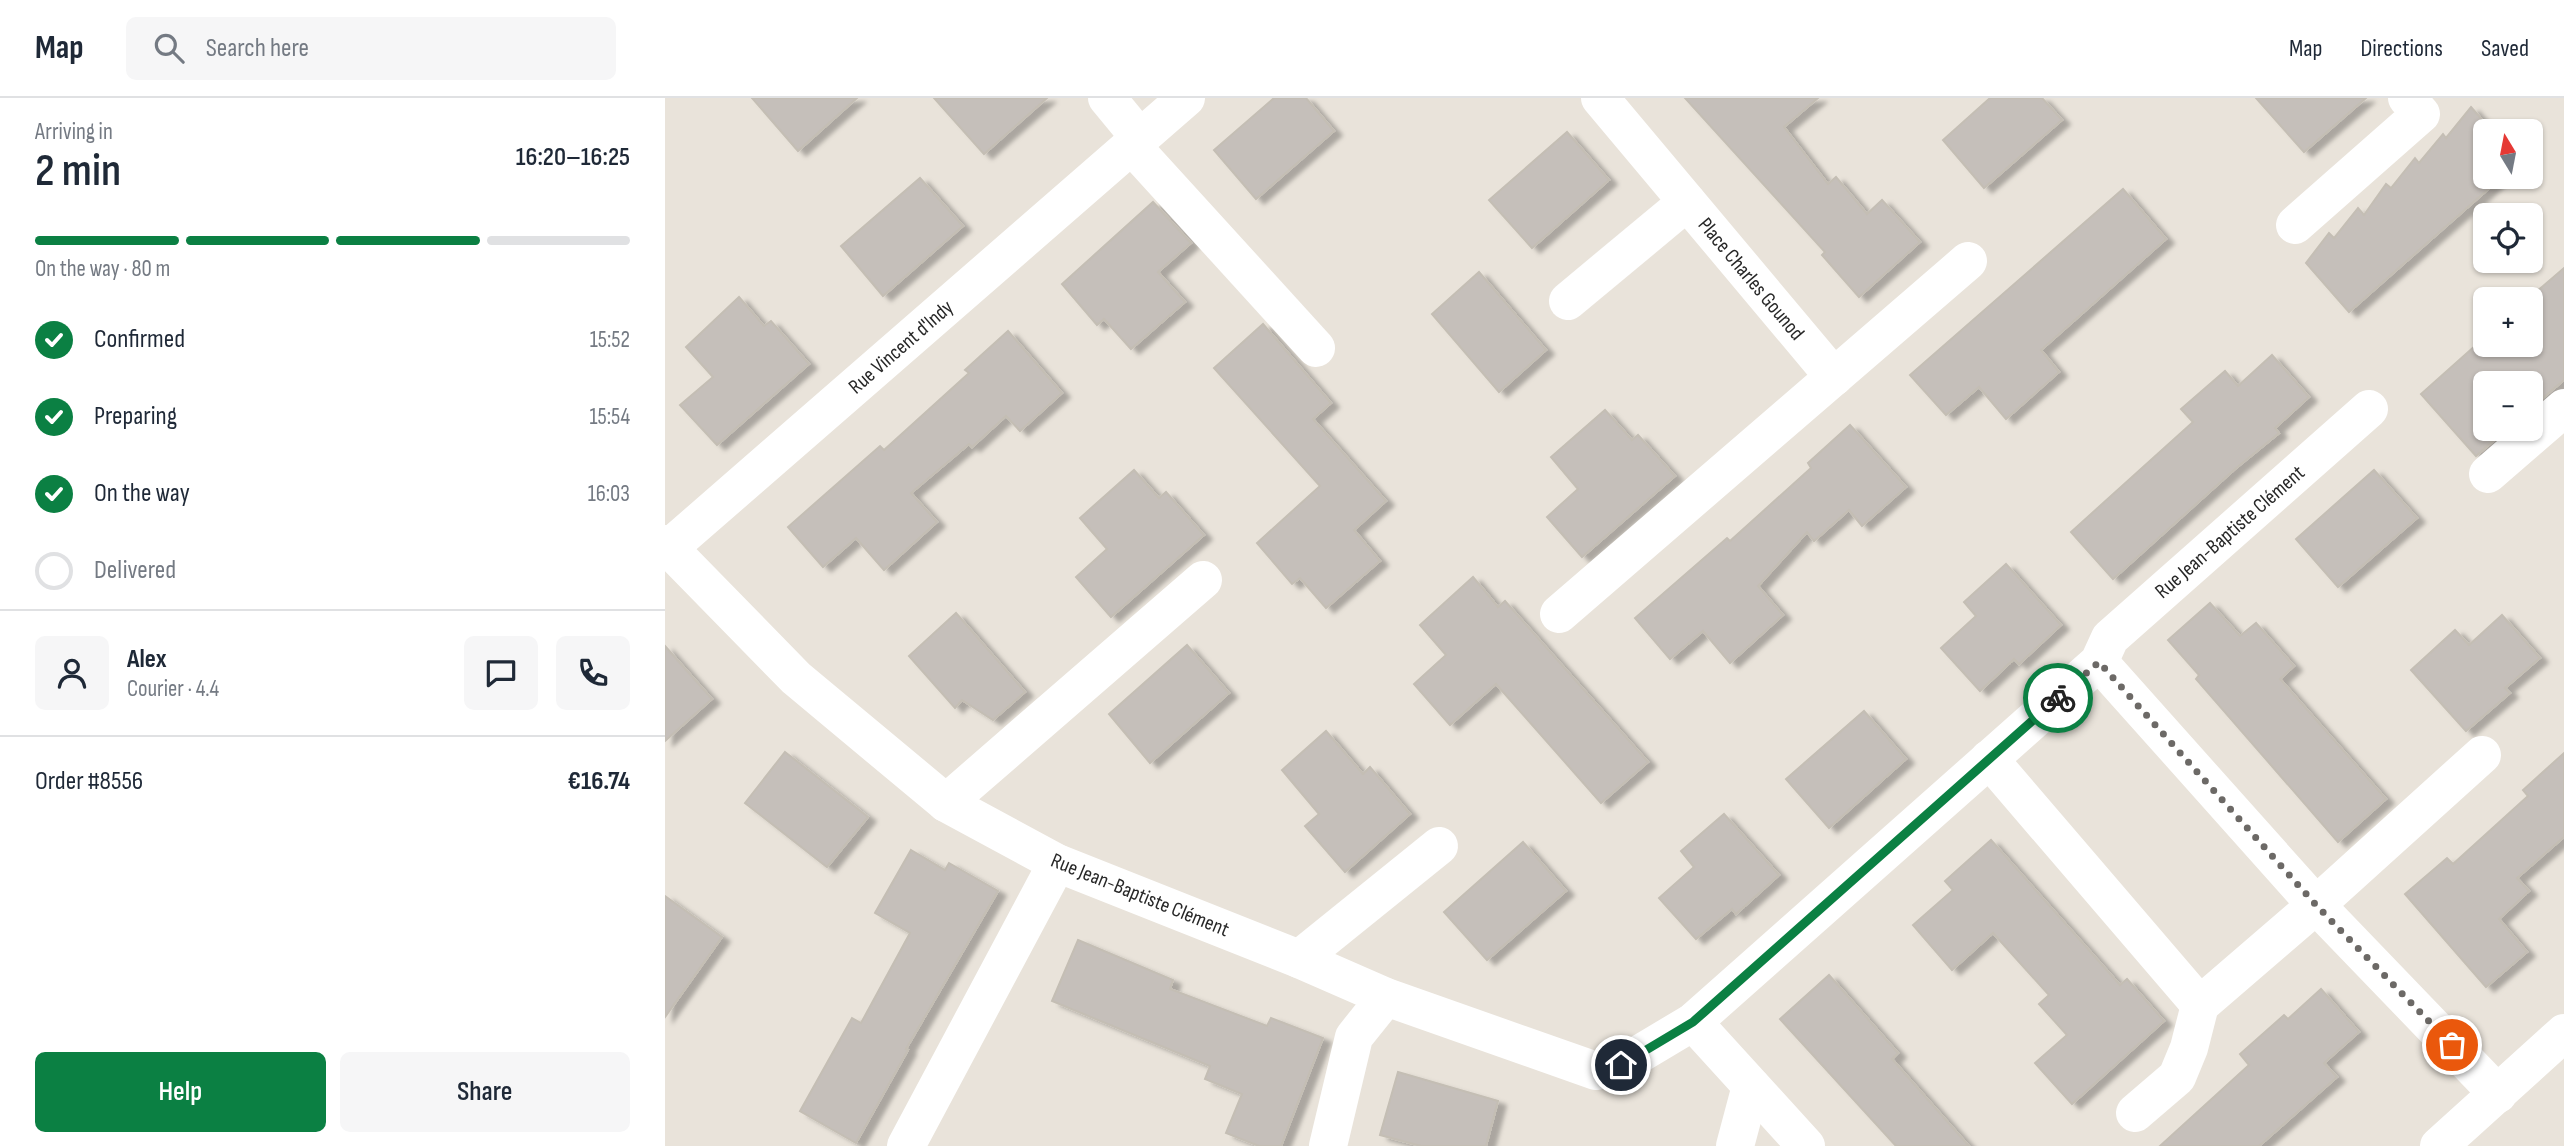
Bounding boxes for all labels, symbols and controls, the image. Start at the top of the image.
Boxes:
search box [126,17,616,80]
text: Map [35,28,84,68]
icon: search [150,29,188,67]
text: Search here [206,33,309,64]
text: Map [2289,34,2322,63]
text: Directions [2360,34,2443,63]
text: Saved [2481,34,2529,63]
text: Arriving in [35,118,113,146]
north arrow [2473,119,2543,189]
map controls [2473,119,2543,441]
text: 16:20–16:25 [516,142,630,173]
text: 2 min [35,144,121,199]
button: locate [2473,203,2543,273]
street label: Place Charles Gounod [1693,213,1809,345]
text: On the way · 80 m [35,255,170,283]
button: + [2473,287,2543,357]
street label: Rue Vincent d'Indy [844,295,958,399]
icon: check [35,321,73,359]
text: Confirmed [94,324,185,355]
text: 15:52 [590,326,630,354]
button: − [2473,371,2543,441]
icon: check [35,398,73,436]
text: Preparing [94,401,177,432]
text: 15:54 [589,403,630,431]
street label: Rue Jean-Baptiste Clément [2150,460,2310,604]
icon: check [35,475,73,513]
text: On the way [94,478,190,509]
text: 16:03 [588,480,630,508]
text: Delivered [94,555,176,586]
button: person [35,636,109,710]
button: chat [464,636,538,710]
button: phone [556,636,630,710]
text: Alex [127,644,167,675]
courier [2023,663,2093,733]
text: Courier · 4.4 [127,675,219,703]
icon: bike [2039,679,2077,717]
text: Order #8556 [35,766,143,797]
text: €16.74 [567,766,630,797]
street label: Rue Jean-Baptiste Clément [1047,848,1233,942]
pin [2422,1015,2482,1075]
icon: bag [2433,1026,2471,1064]
pin [1591,1035,1651,1095]
icon: home [1602,1046,1640,1084]
button: Help [35,1052,326,1132]
button: Share [340,1052,630,1132]

